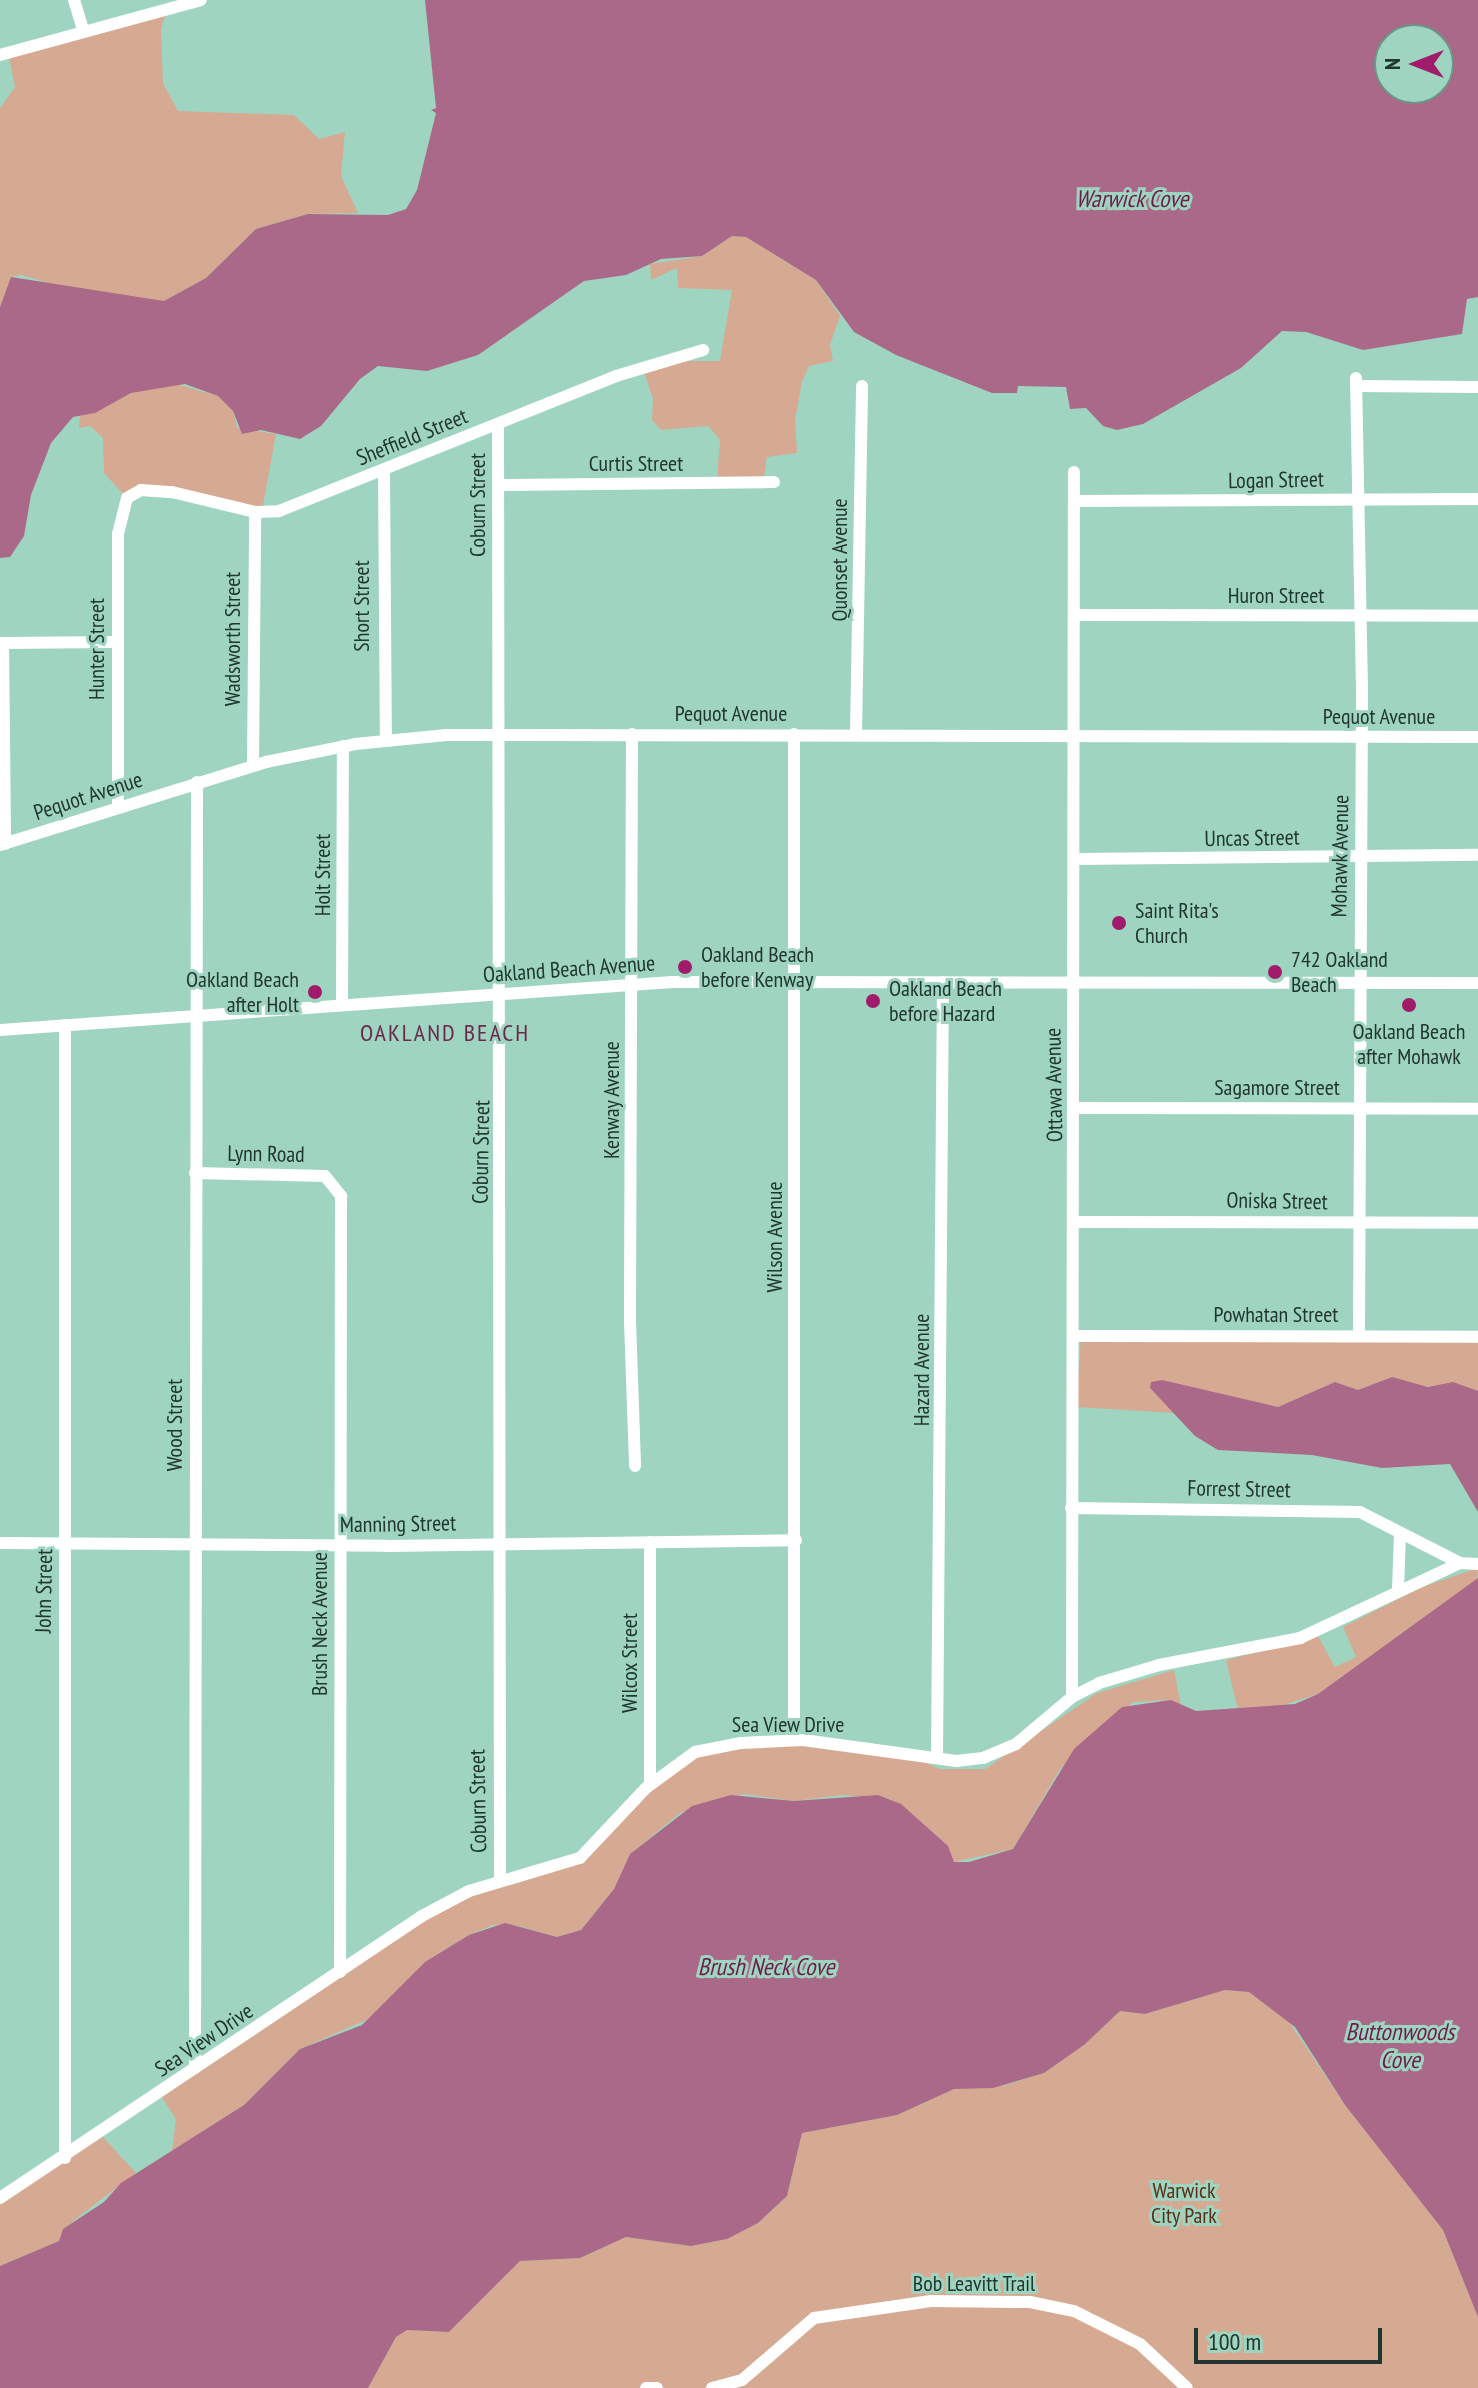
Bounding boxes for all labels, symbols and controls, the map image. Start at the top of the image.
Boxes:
north arrow [1374,24,1454,104]
text: N [1378,58,1406,70]
water label: Warwick Cove [1075,185,1189,213]
street label: Sheffield Street [353,403,471,471]
street label: Curtis Street [589,451,683,477]
street label: Coburn Street [465,453,491,557]
street label: Logan Street [1228,466,1324,494]
street label: Quonset Avenue [827,498,853,622]
street label: Short Street [349,560,375,652]
street label: Wadsworth Street [220,572,246,706]
street label: Huron Street [1228,583,1324,609]
street label: Hunter Street [84,598,110,700]
street label: Pequot Avenue [674,701,788,727]
street label: Pequot Avenue [1322,704,1436,730]
street label: Pequot Avenue [30,766,146,826]
street label: Mohawk Avenue [1326,794,1354,918]
street label: Uncas Street [1204,824,1300,852]
street label: Holt Street [310,834,336,916]
place label: Saint Rita's Church [1135,897,1219,948]
marker: Saint Rita's Church [1110,914,1128,932]
place label: Oakland Beach before Kenway [701,941,814,992]
place label: 742 Oakland Beach [1291,946,1388,998]
street label: Oakland Beach Avenue [482,950,656,988]
marker: Oakland Beach before Kenway [676,958,694,976]
marker: 742 Oakland Beach [1266,963,1284,981]
place label: Oakland Beach after Holt [186,966,299,1018]
place label: Oakland Beach before Hazard [889,975,1002,1026]
marker: Oakland Beach after Holt [306,983,324,1001]
marker: Oakland Beach before Hazard [864,992,882,1010]
marker: Oakland Beach after Mohawk [1400,996,1418,1014]
place label: Oakland Beach after Mohawk [1353,1018,1465,1070]
district label: OAKLAND BEACH [360,1019,530,1047]
street label: Ottawa Avenue [1040,1027,1068,1143]
street label: Kenway Avenue [599,1040,625,1160]
street label: Sagamore Street [1214,1075,1340,1101]
street label: Coburn Street [467,1100,495,1204]
street label: Lynn Road [227,1140,305,1168]
street label: Wilson Avenue [762,1181,788,1293]
street label: Oniska Street [1226,1187,1328,1215]
street label: Powhatan Street [1214,1302,1338,1328]
street label: Hazard Avenue [909,1313,935,1427]
street label: Wood Street [162,1379,188,1471]
street label: Forrest Street [1187,1475,1291,1503]
street label: Manning Street [340,1510,456,1538]
street label: John Street [30,1549,58,1633]
street label: Brush Neck Avenue [307,1551,333,1697]
street label: Wilcox Street [617,1613,643,1713]
street label: Sea View Drive [731,1712,845,1738]
street label: Coburn Street [464,1749,492,1853]
water label: Brush Neck Cove [697,1953,835,1981]
street label: Sea View Drive [150,1997,258,2083]
water label: Buttonwoods Cove [1346,2018,1454,2074]
park label: Warwick City Park [1151,2177,1217,2228]
street label: Bob Leavitt Trail [913,2271,1035,2297]
scale bar [1198,2312,1386,2362]
text: 100 m [1208,2326,1261,2357]

